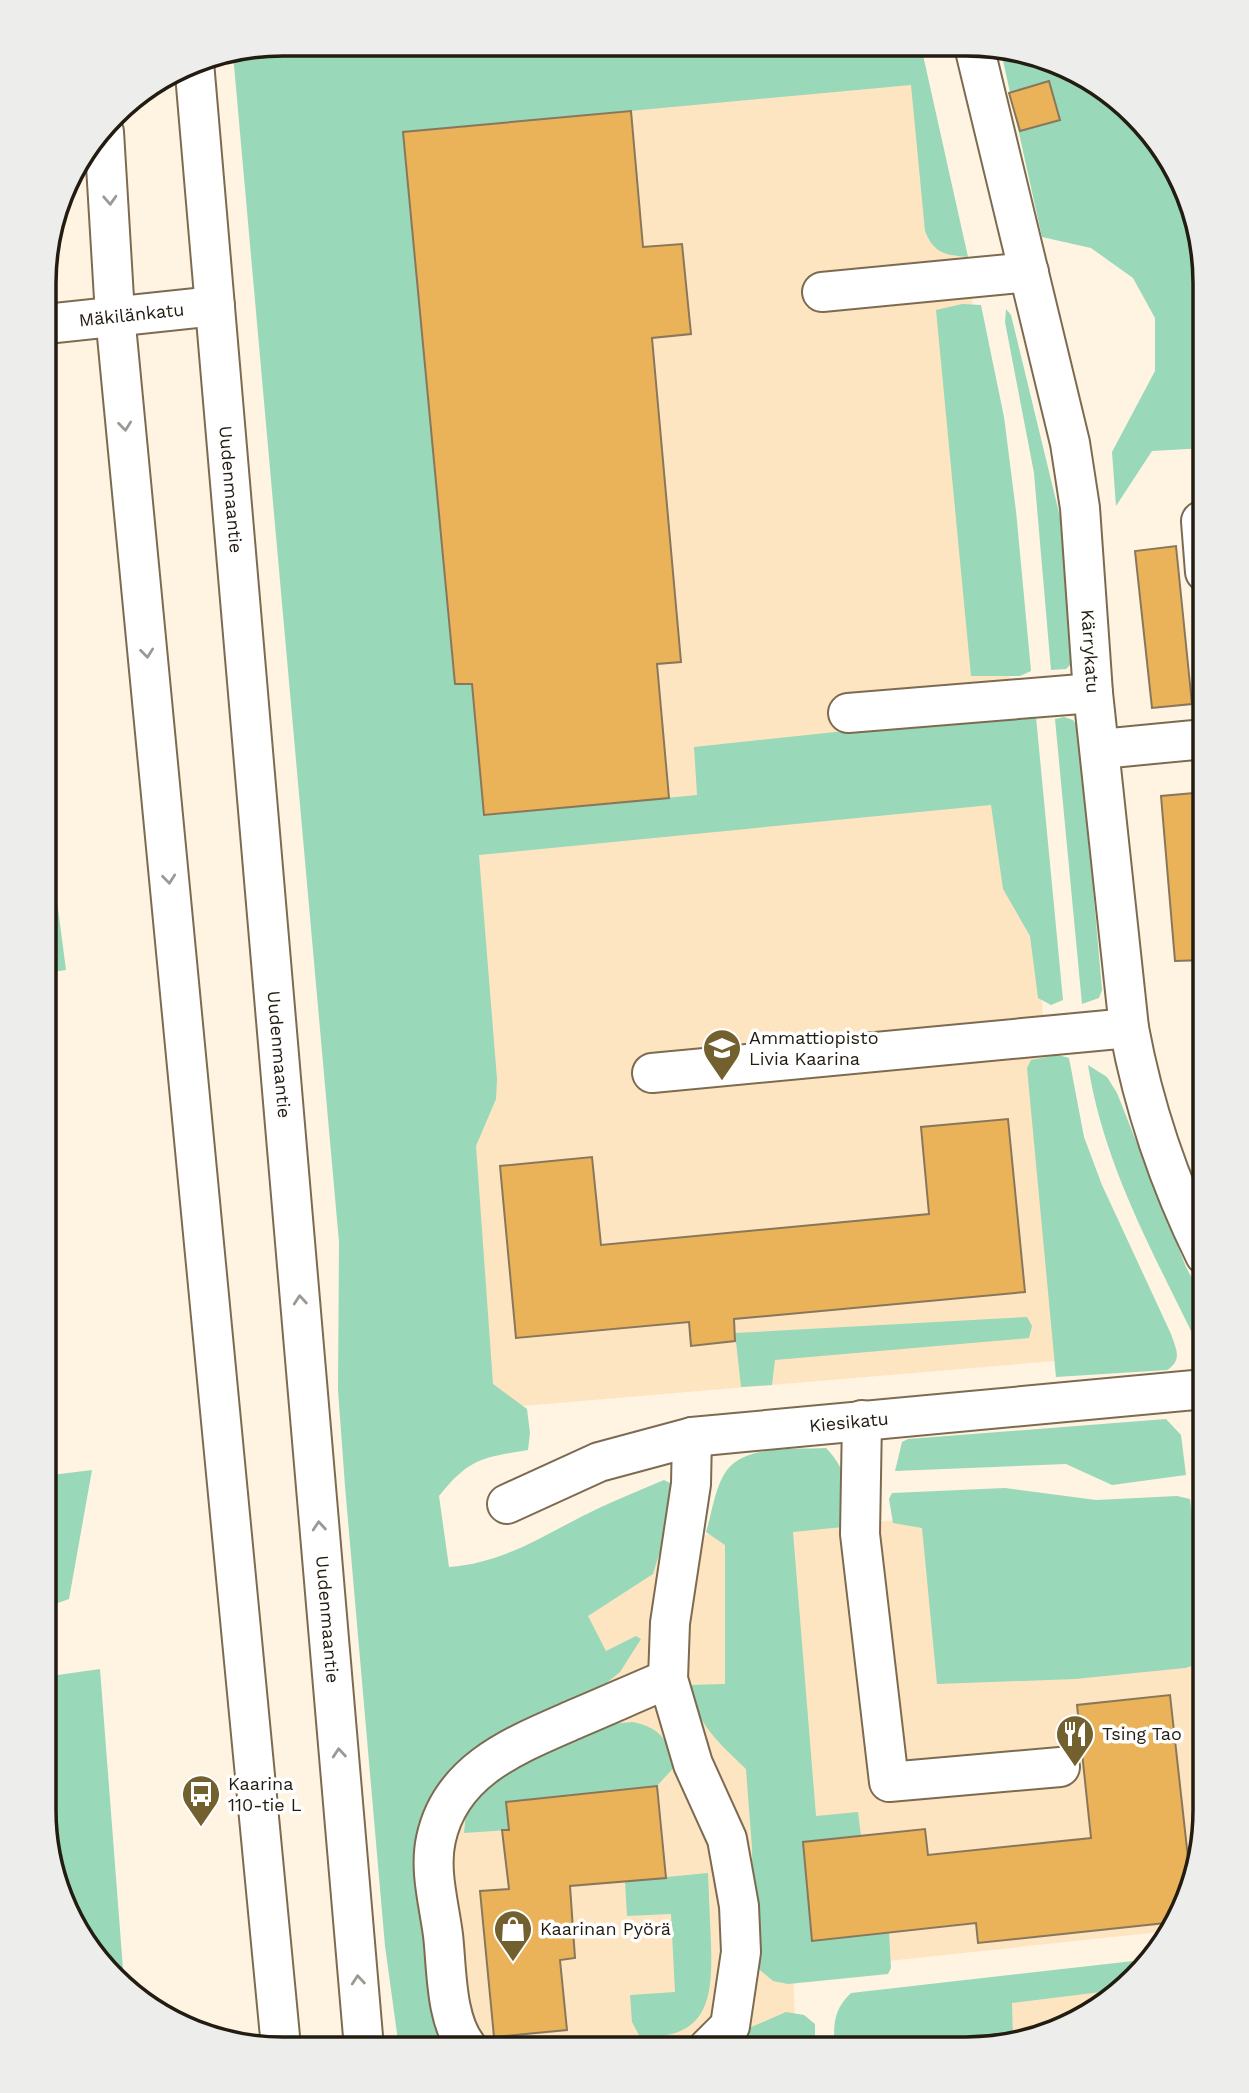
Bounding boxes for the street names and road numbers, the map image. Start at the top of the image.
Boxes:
street label: Mäkilänkatu [78,298,185,330]
street label: Uudenmaantie [215,425,247,554]
street label: Kärrykatu [1077,609,1104,694]
street label: Uudenmaantie [264,990,295,1119]
street label: Kiesikatu [808,1408,890,1436]
street label: Uudenmaantie [312,1555,344,1684]

